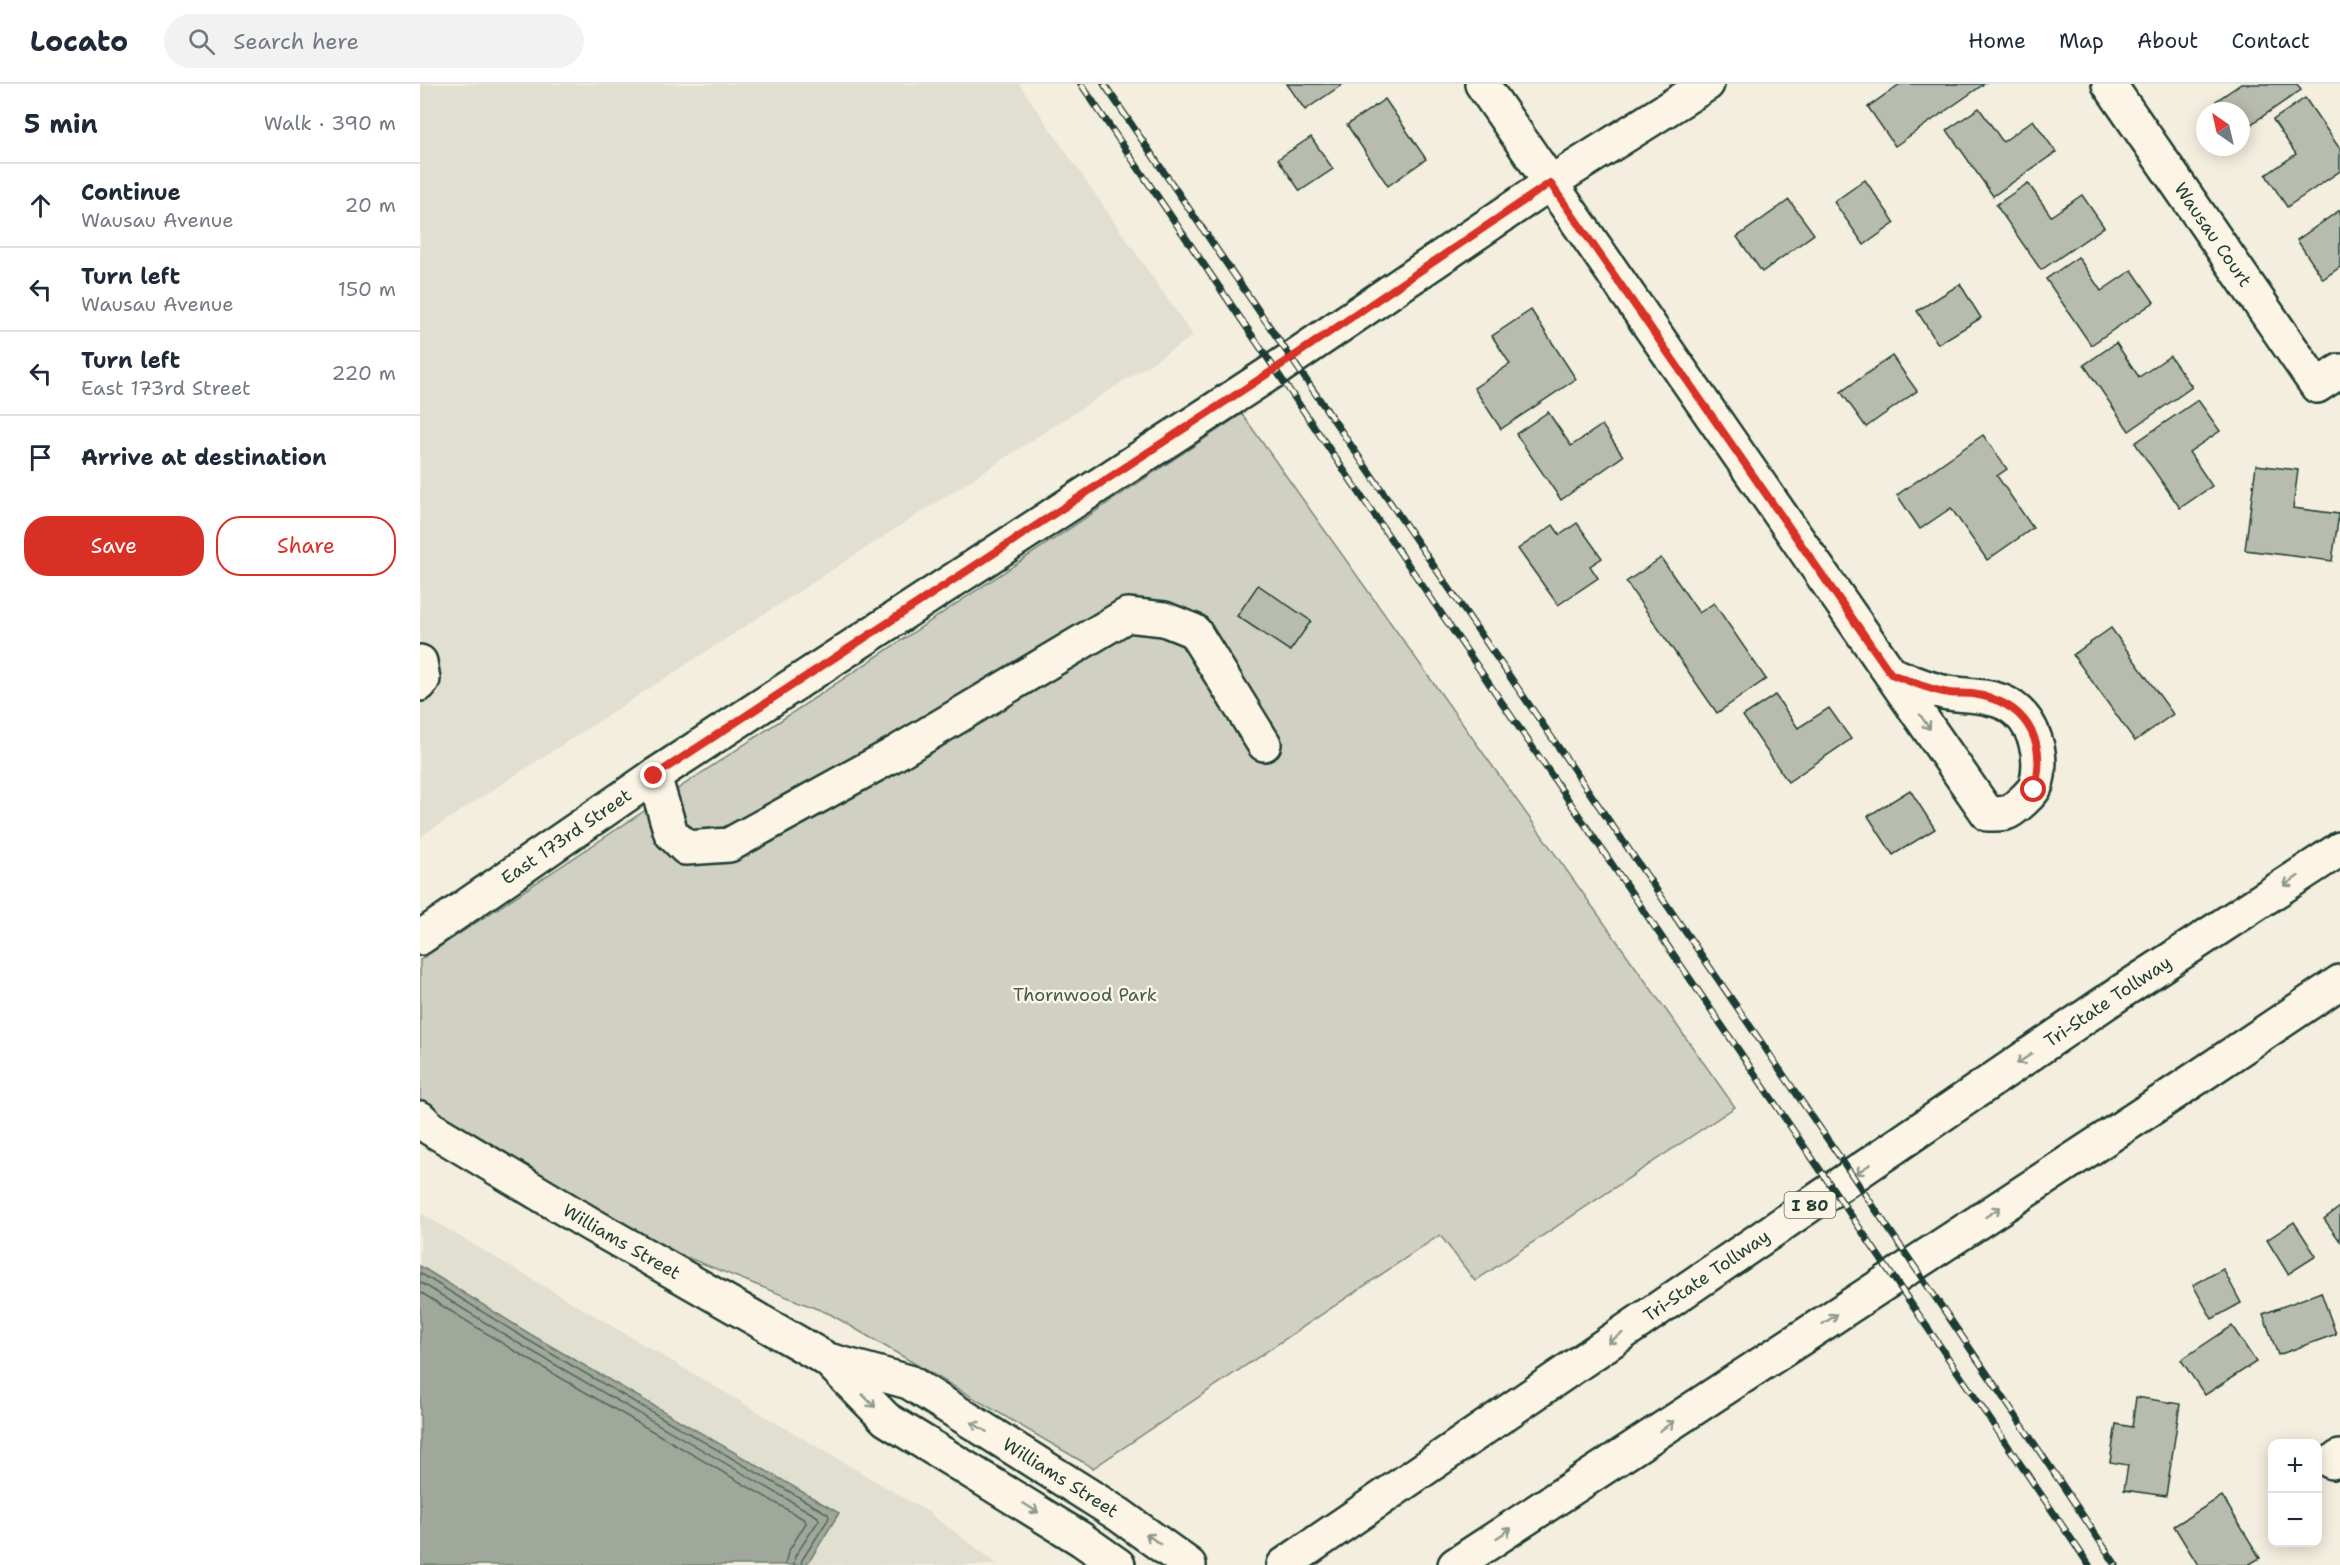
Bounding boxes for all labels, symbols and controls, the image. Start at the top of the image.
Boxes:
search box [164,14,584,68]
text: Locato [30,22,128,60]
icon: search [185,25,218,58]
text: Search here [233,27,359,56]
text: Home [1968,27,2026,55]
text: Map [2059,27,2104,55]
text: About [2137,27,2198,55]
text: Contact [2231,27,2310,55]
north arrow [2196,102,2250,156]
text: 5 min [24,106,98,141]
text: Walk · 390 m [264,110,396,136]
text: Continue [81,178,181,207]
street label: Wausau Court [2168,178,2257,292]
icon: ahead [24,189,57,222]
text: 20 m [345,192,396,218]
text: Wausau Avenue [81,207,234,233]
text: Turn left [81,262,180,291]
icon: left [24,273,57,306]
text: 150 m [338,276,396,302]
text: Wausau Avenue [81,291,234,317]
text: Turn left [81,346,180,375]
icon: left [24,357,57,390]
text: 220 m [332,360,396,386]
text: East 173rd Street [81,375,251,401]
icon: arrive [24,441,57,474]
text: Arrive at destination [81,443,327,472]
button: Save [24,516,204,576]
button: Share [216,516,396,576]
one-way arrow [1919,714,1931,730]
route end [640,762,666,788]
route start [2020,776,2046,802]
street label: East 173rd Street [497,783,636,890]
one-way arrow [2283,875,2300,887]
street label: Tri-State Tollway [2040,950,2176,1053]
park label: Thornwood Park [1013,983,1157,1007]
one-way arrow [2016,1053,2032,1065]
one-way arrow [1855,1163,1872,1175]
road number: I 80 [1784,1192,1836,1218]
street label: Williams Street [558,1198,685,1285]
one-way arrow [1984,1206,2001,1218]
street label: Tri-State Tollway [1639,1224,1774,1328]
one-way arrow [1821,1313,1838,1325]
one-way arrow [1608,1332,1624,1344]
one-way arrow [861,1394,876,1409]
one-way arrow [971,1420,988,1432]
one-way arrow [1658,1420,1675,1432]
street label: Williams Street [998,1432,1123,1523]
map controls [2268,1439,2322,1547]
button: + [2268,1439,2322,1493]
button: − [2268,1493,2322,1547]
one-way arrow [1022,1503,1039,1515]
one-way arrow [1495,1527,1512,1539]
one-way arrow [1146,1533,1162,1545]

